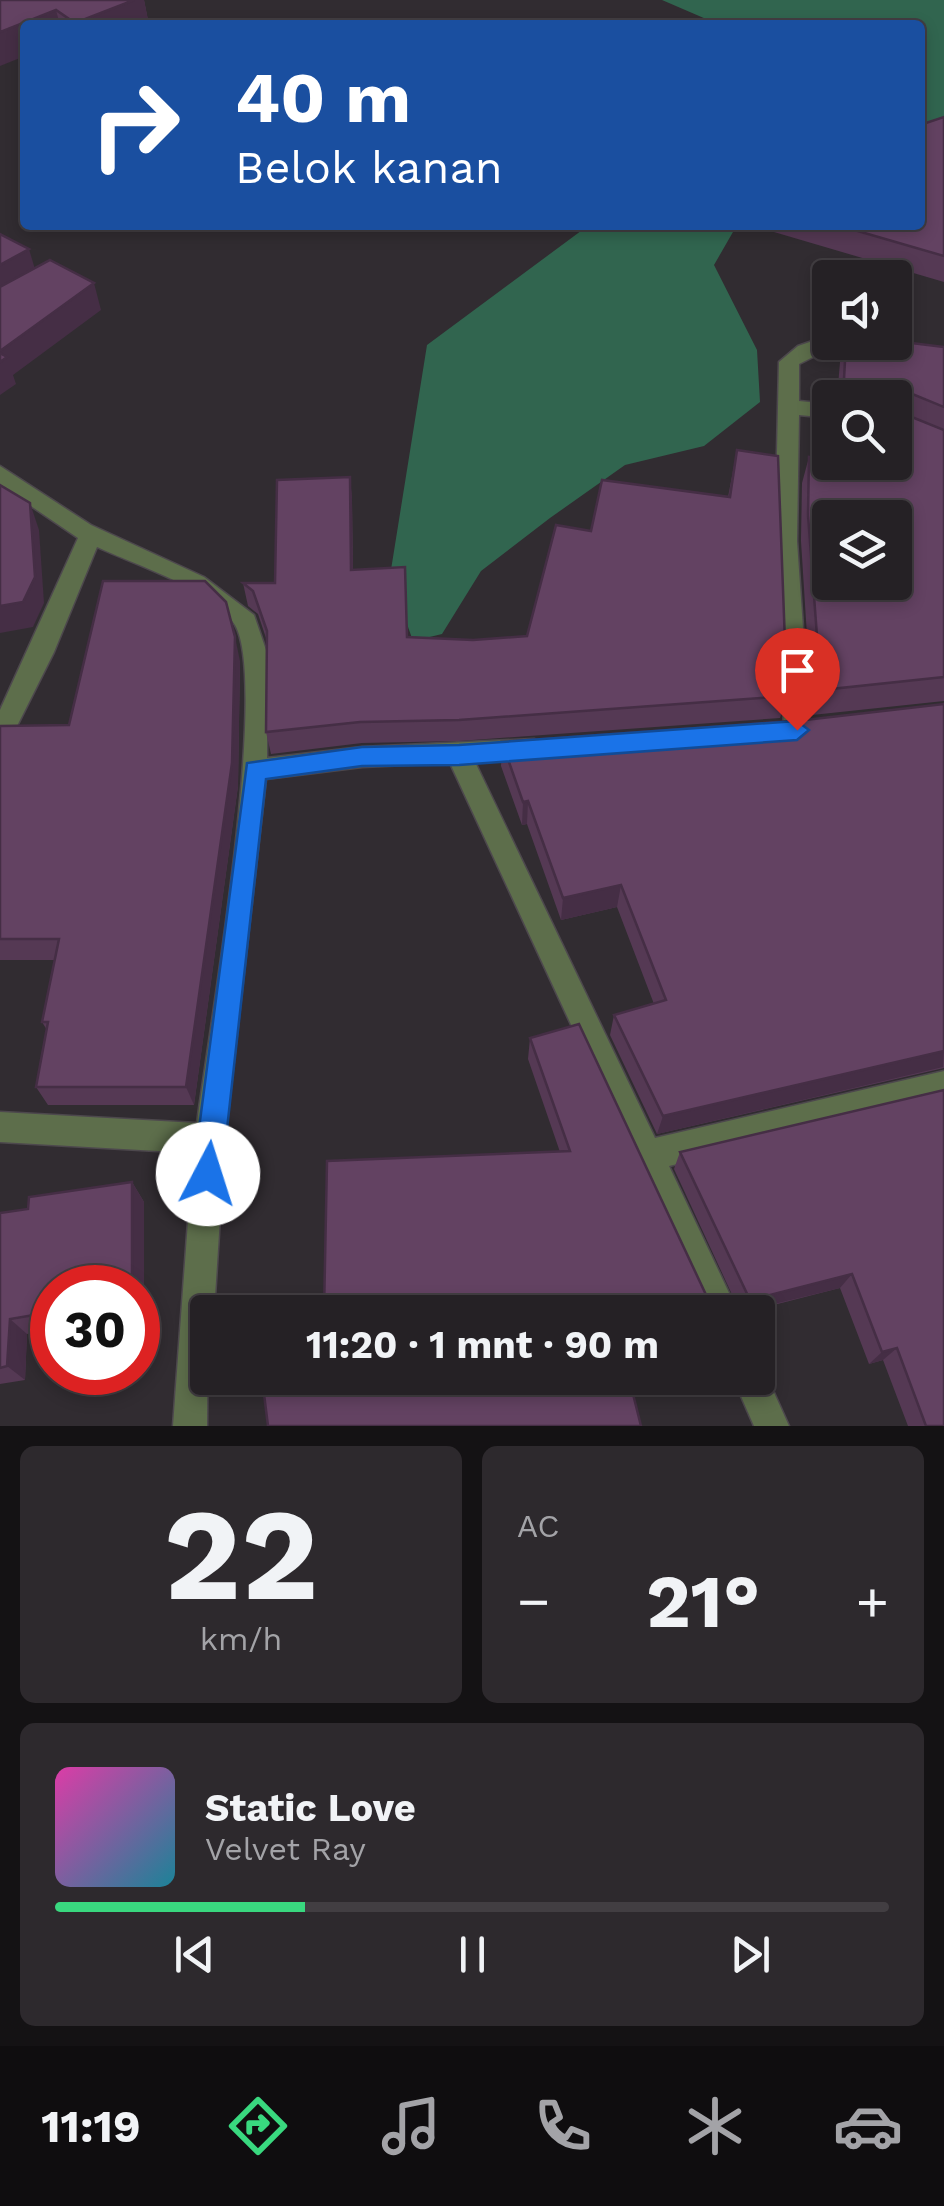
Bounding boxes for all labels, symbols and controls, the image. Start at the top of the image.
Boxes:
text: 40 m [235,57,411,139]
icon: right [70,60,200,190]
text: Belok kanan [235,141,503,194]
map controls [812,260,912,600]
button: sound [812,260,912,360]
button: search [812,380,912,480]
button: layers [812,500,912,600]
pin [755,628,840,731]
icon: arrive [770,643,825,698]
position arrow [156,1122,260,1226]
speed limit sign: 30 [30,1265,160,1395]
text: 11:20 · 1 mnt · 90 m [306,1323,659,1367]
text: 22 [164,1478,318,1631]
text: AC [517,1507,559,1545]
text: 21° [646,1557,760,1645]
text: − [517,1569,550,1633]
text: + [856,1569,889,1633]
text: km/h [200,1620,282,1658]
text: Static Love [205,1786,416,1830]
text: Velvet Ray [205,1830,366,1868]
icon: previous [167,1927,222,1982]
icon: pause [445,1927,500,1982]
icon: next [723,1927,778,1982]
icon: directions [223,2091,293,2161]
icon: music [376,2091,446,2161]
icon: phone [528,2091,598,2161]
icon: climate [680,2091,750,2161]
icon: car [833,2091,903,2161]
text: 11:19 [41,2100,141,2153]

